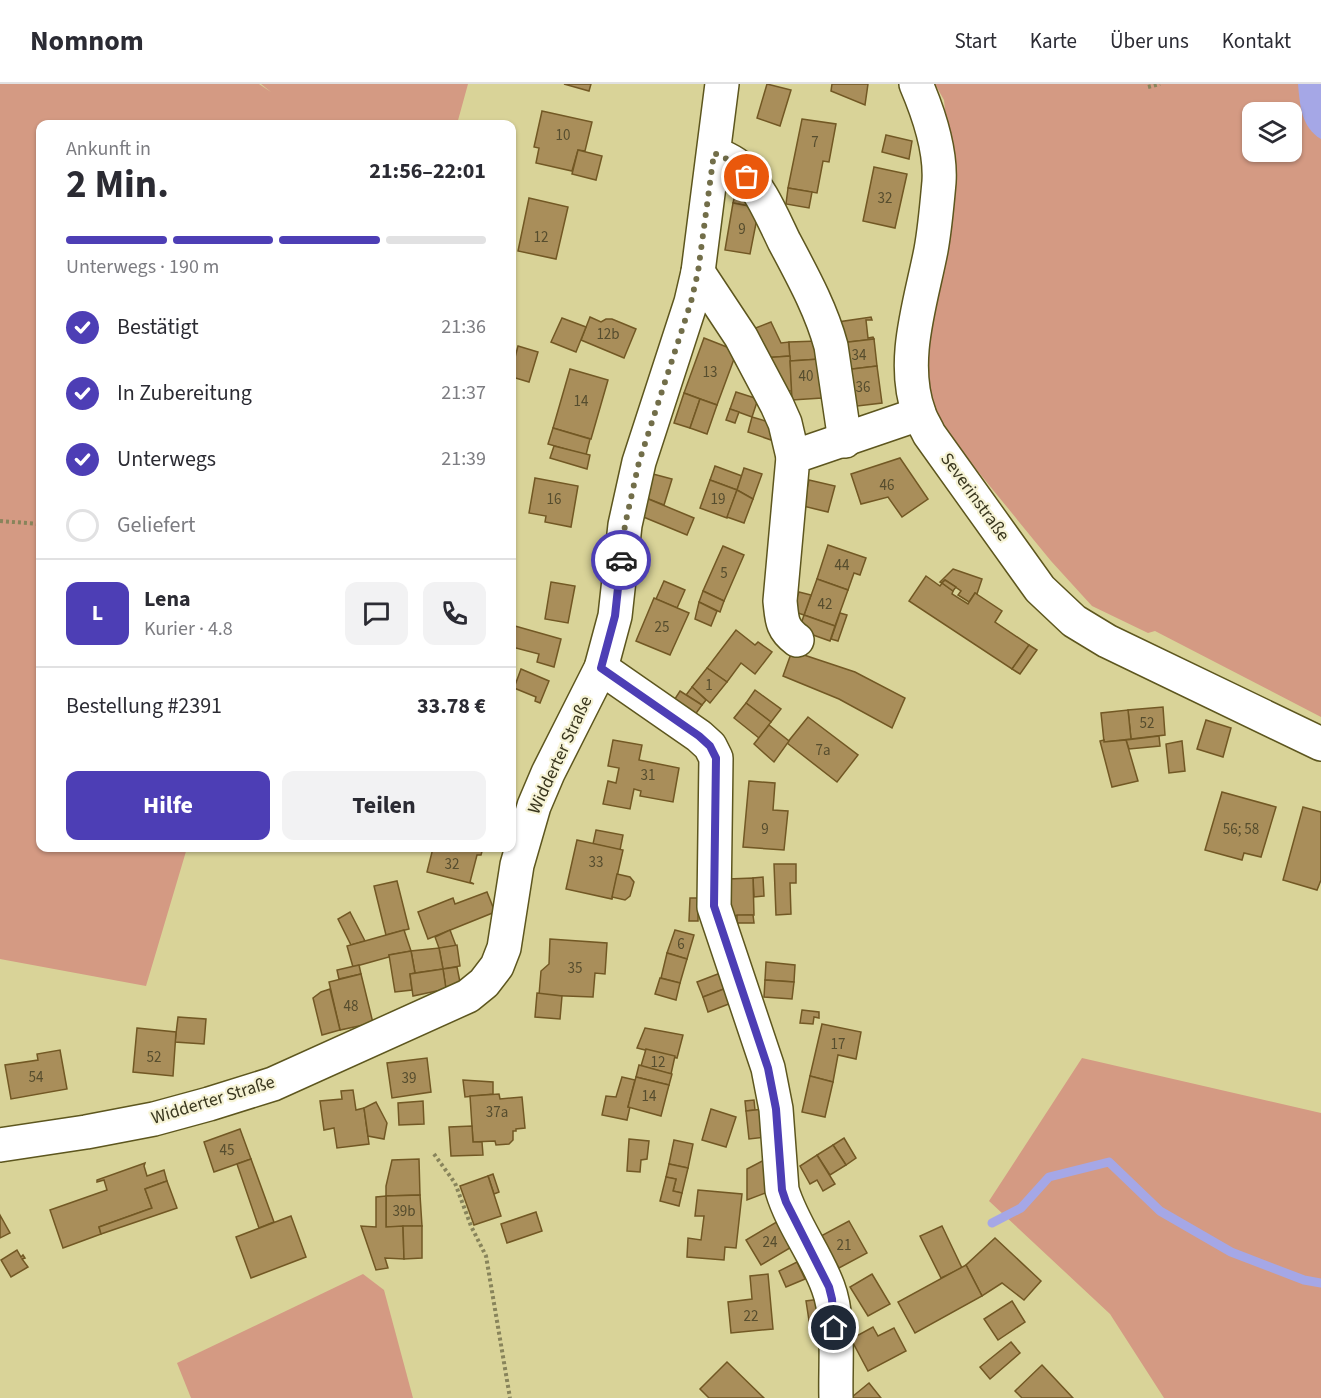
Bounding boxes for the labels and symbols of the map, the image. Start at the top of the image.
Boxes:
house number: 10 [556,125,570,146]
house number: 7 [811,132,819,153]
pin [721,151,772,202]
house number: 32 [878,188,892,209]
house number: 9 [738,219,746,240]
house number: 12 [534,227,548,248]
house number: 12b [596,324,620,345]
house number: 34 [852,345,867,366]
house number: 13 [703,362,717,383]
house number: 40 [799,366,813,387]
house number: 36 [856,377,870,398]
house number: 14 [574,391,589,412]
street label: Severinstraße [934,448,1016,546]
house number: 46 [880,475,894,496]
house number: 16 [547,489,561,510]
house number: 19 [711,489,725,510]
courier [591,530,651,590]
house number: 44 [835,555,850,576]
house number: 5 [720,563,728,584]
house number: 42 [818,594,832,615]
house number: 25 [655,617,669,638]
house number: 1 [705,675,713,696]
street label: Widderter Straße [522,692,598,818]
house number: 52 [1140,713,1154,734]
house number: 7a [815,740,831,761]
house number: 31 [641,765,655,786]
house number: 9 [761,819,769,840]
house number: 56; 58 [1223,819,1259,840]
house number: 33 [589,852,603,873]
house number: 32 [445,854,459,875]
house number: 6 [677,934,685,955]
house number: 35 [568,958,582,979]
house number: 48 [344,996,358,1017]
house number: 17 [831,1034,845,1055]
house number: 52 [147,1047,161,1068]
house number: 12 [651,1052,665,1073]
house number: 54 [29,1067,44,1088]
house number: 39 [402,1068,416,1089]
street label: Widderter Straße [148,1069,278,1131]
house number: 14 [642,1086,657,1107]
house number: 37a [486,1102,508,1123]
house number: 45 [220,1140,234,1161]
house number: 39b [392,1201,416,1222]
house number: 24 [763,1232,778,1253]
house number: 21 [837,1235,851,1256]
pin [808,1302,859,1353]
house number: 22 [744,1306,758,1327]

